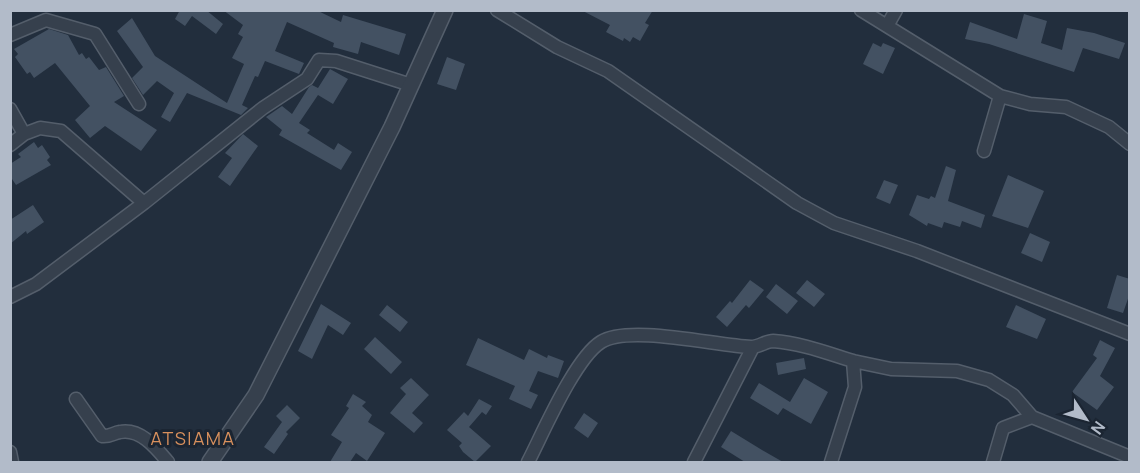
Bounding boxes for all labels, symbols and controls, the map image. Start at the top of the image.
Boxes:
north arrow [1056,389,1116,449]
text: N [1086,417,1110,439]
district label: ATSIAMA [151,426,235,450]

